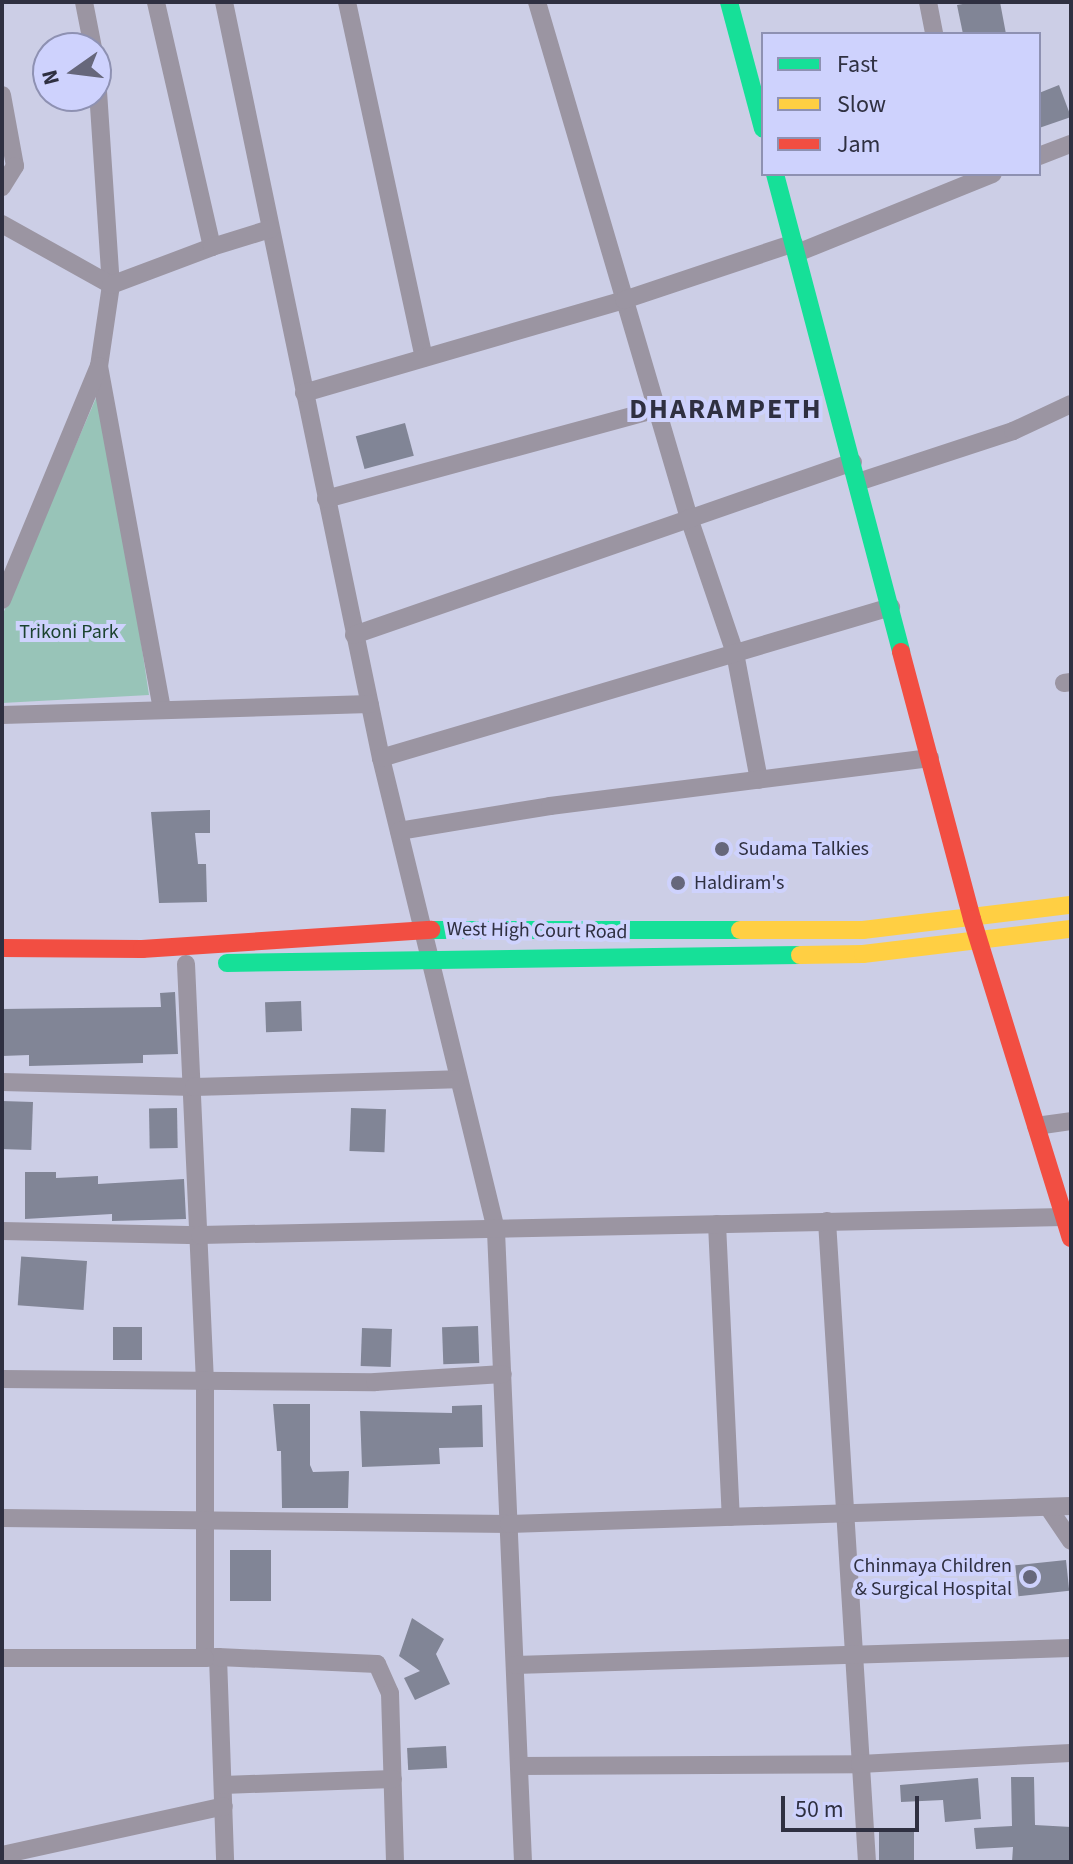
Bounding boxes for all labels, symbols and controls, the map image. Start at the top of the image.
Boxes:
north arrow [32,32,112,112]
legend [761,32,1041,176]
text: Fast [837,47,878,82]
text: N [33,66,68,88]
text: Slow [837,87,886,122]
text: Jam [837,127,881,162]
district label: DHARAMPETH [629,392,823,426]
park label: Trikoni Park [19,620,119,644]
place label: Sudama Talkies [738,837,869,861]
marker: Sudama Talkies [713,840,731,858]
place label: Haldiram's [694,871,784,895]
marker: Haldiram's [669,874,687,892]
street label: West High Court Road [446,917,628,945]
place label: Chinmaya Children & Surgical Hospital [853,1554,1012,1601]
marker: Chinmaya Children & Surgical Hospital [1019,1566,1041,1588]
scale bar [785,1780,923,1830]
text: 50 m [795,1792,844,1827]

